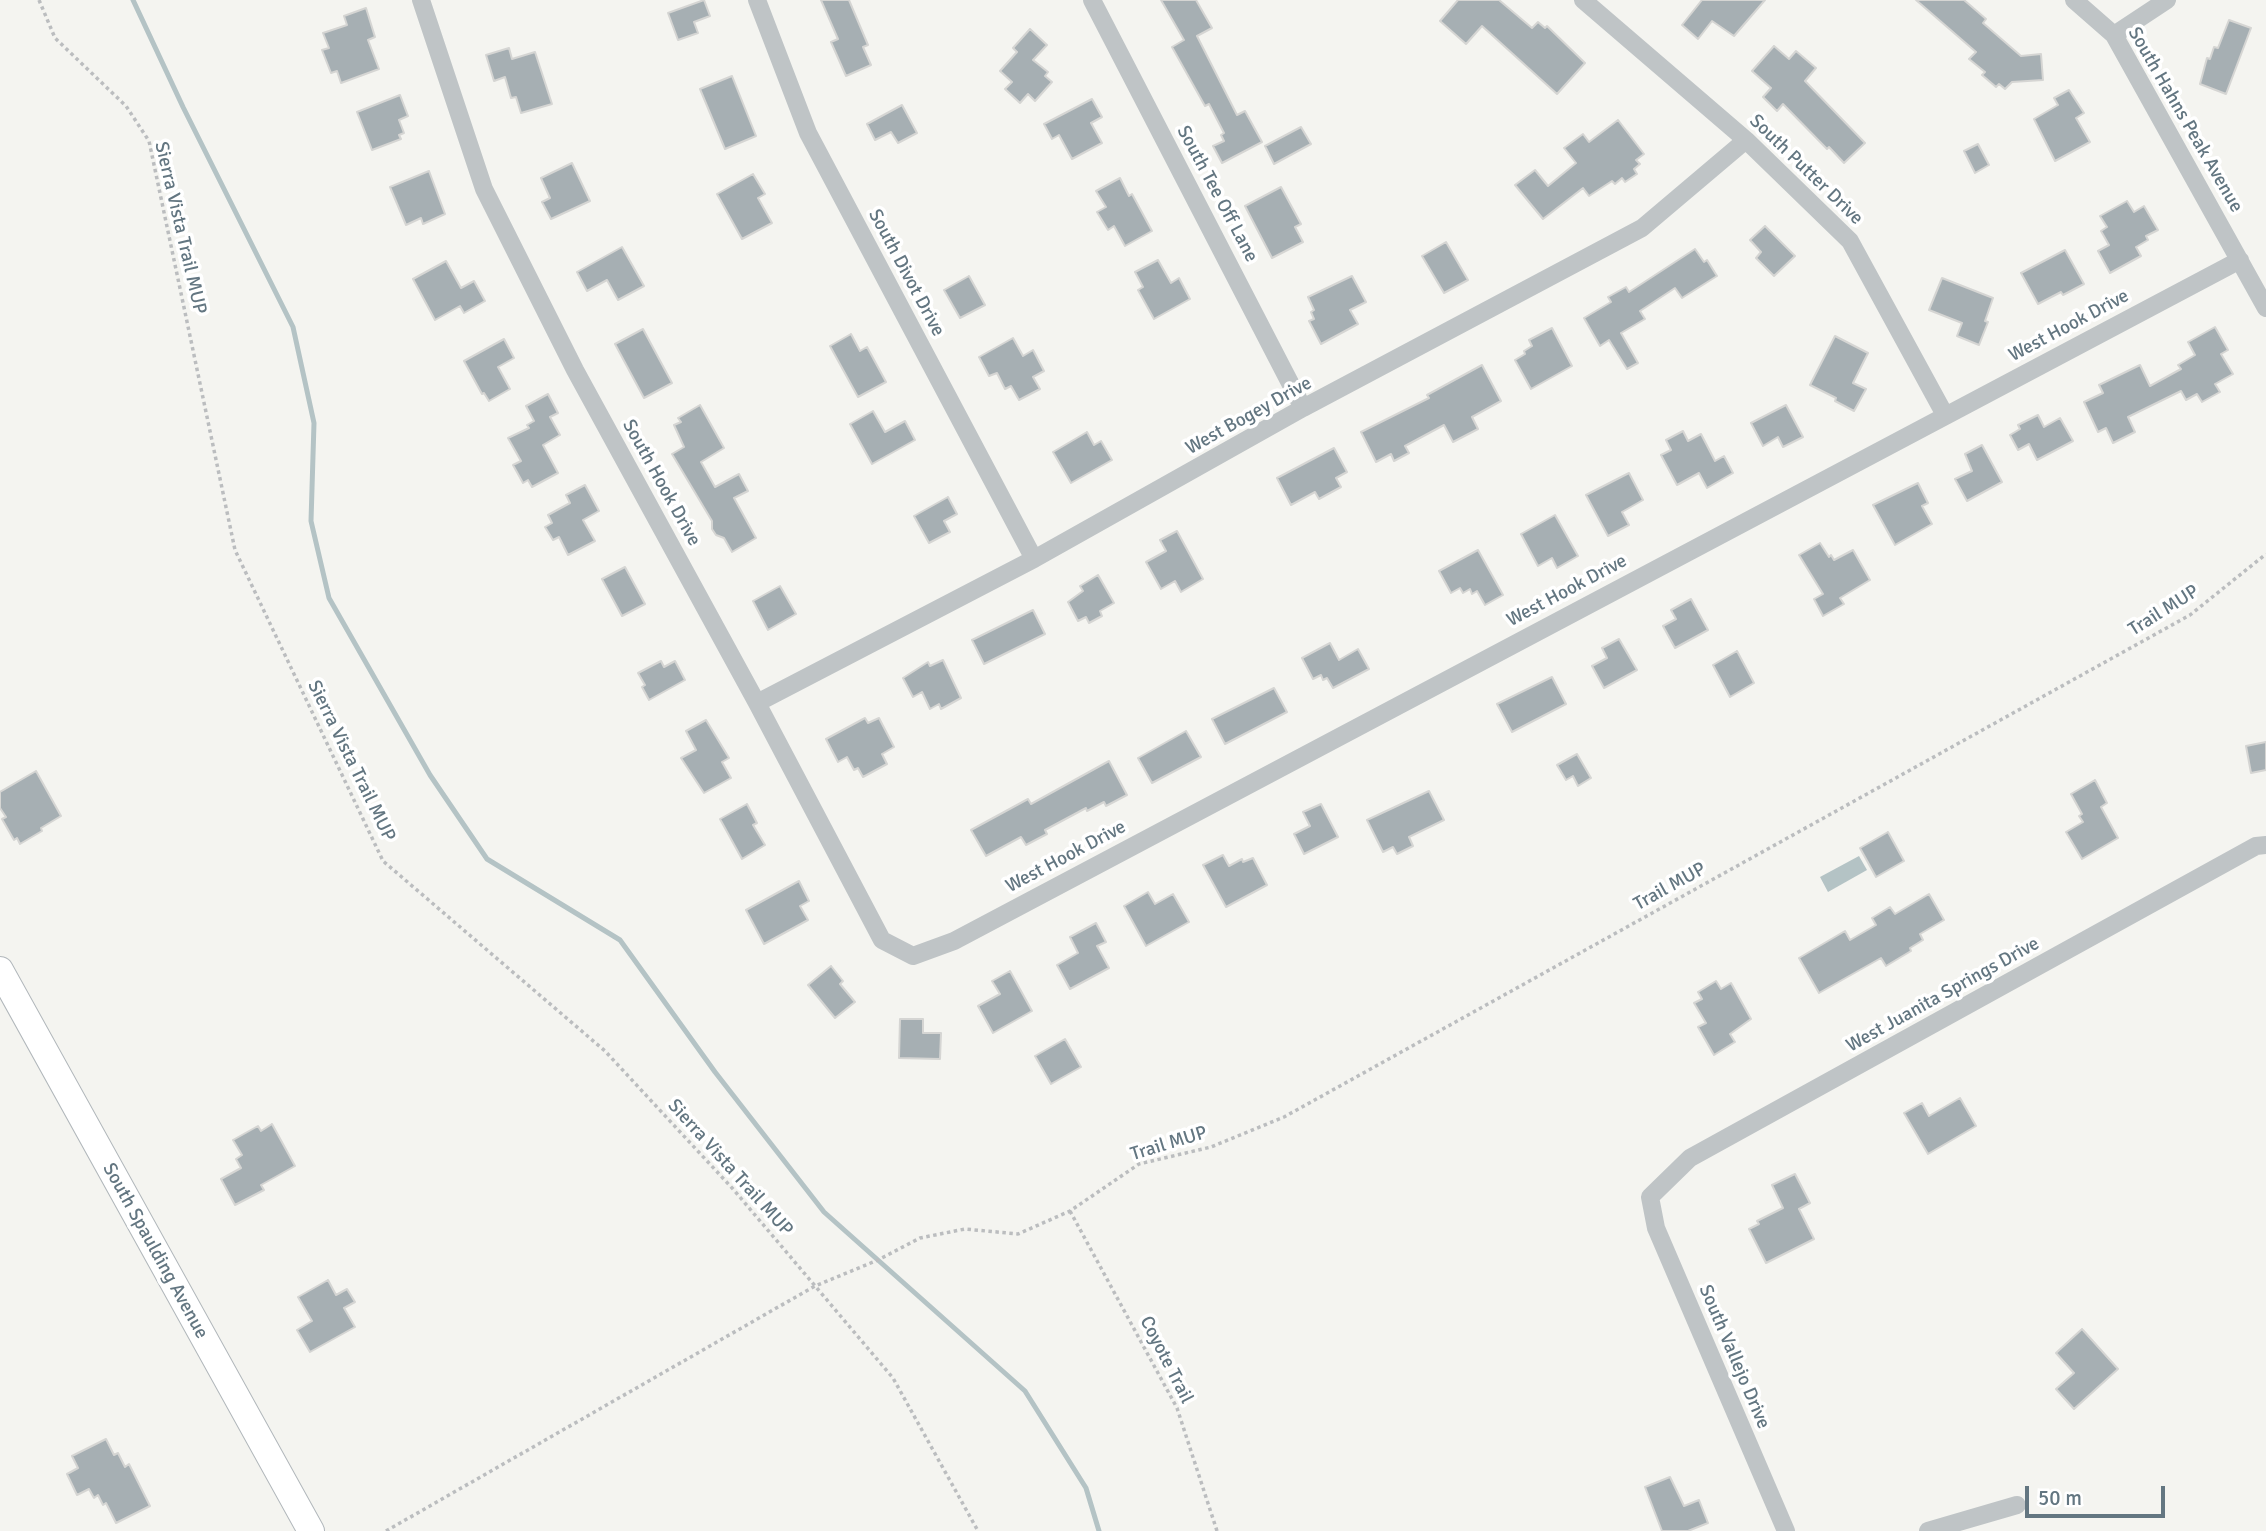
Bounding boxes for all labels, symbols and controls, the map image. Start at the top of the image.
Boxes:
street label: South Hahns Peak Avenue [2123,23,2247,217]
street label: South Putter Drive [1744,110,1868,230]
street label: South Tee Off Lane [1171,122,1263,266]
street label: Sierra Vista Trail MUP [149,140,211,316]
street label: South Divot Drive [863,206,949,340]
street label: West Hook Drive [2005,285,2133,367]
street label: West Bogey Drive [1182,372,1316,460]
street label: South Hook Drive [617,416,705,550]
street label: West Hook Drive [1503,550,1631,632]
street label: Trail MUP [2125,580,2203,642]
street label: Sierra Vista Trail MUP [302,677,400,845]
street label: West Hook Drive [1002,816,1130,898]
street label: Trail MUP [1630,858,1710,916]
street label: West Juanita Springs Drive [1843,932,2043,1058]
street label: Sierra Vista Trail MUP [663,1095,797,1241]
street label: Trail MUP [1128,1122,1210,1166]
street label: South Spaulding Avenue [97,1159,213,1343]
street label: South Vallejo Drive [1693,1282,1775,1432]
street label: Coyote Trail [1134,1312,1198,1408]
scale bar [2028,1472,2168,1516]
text: 50 m [2038,1485,2082,1511]

